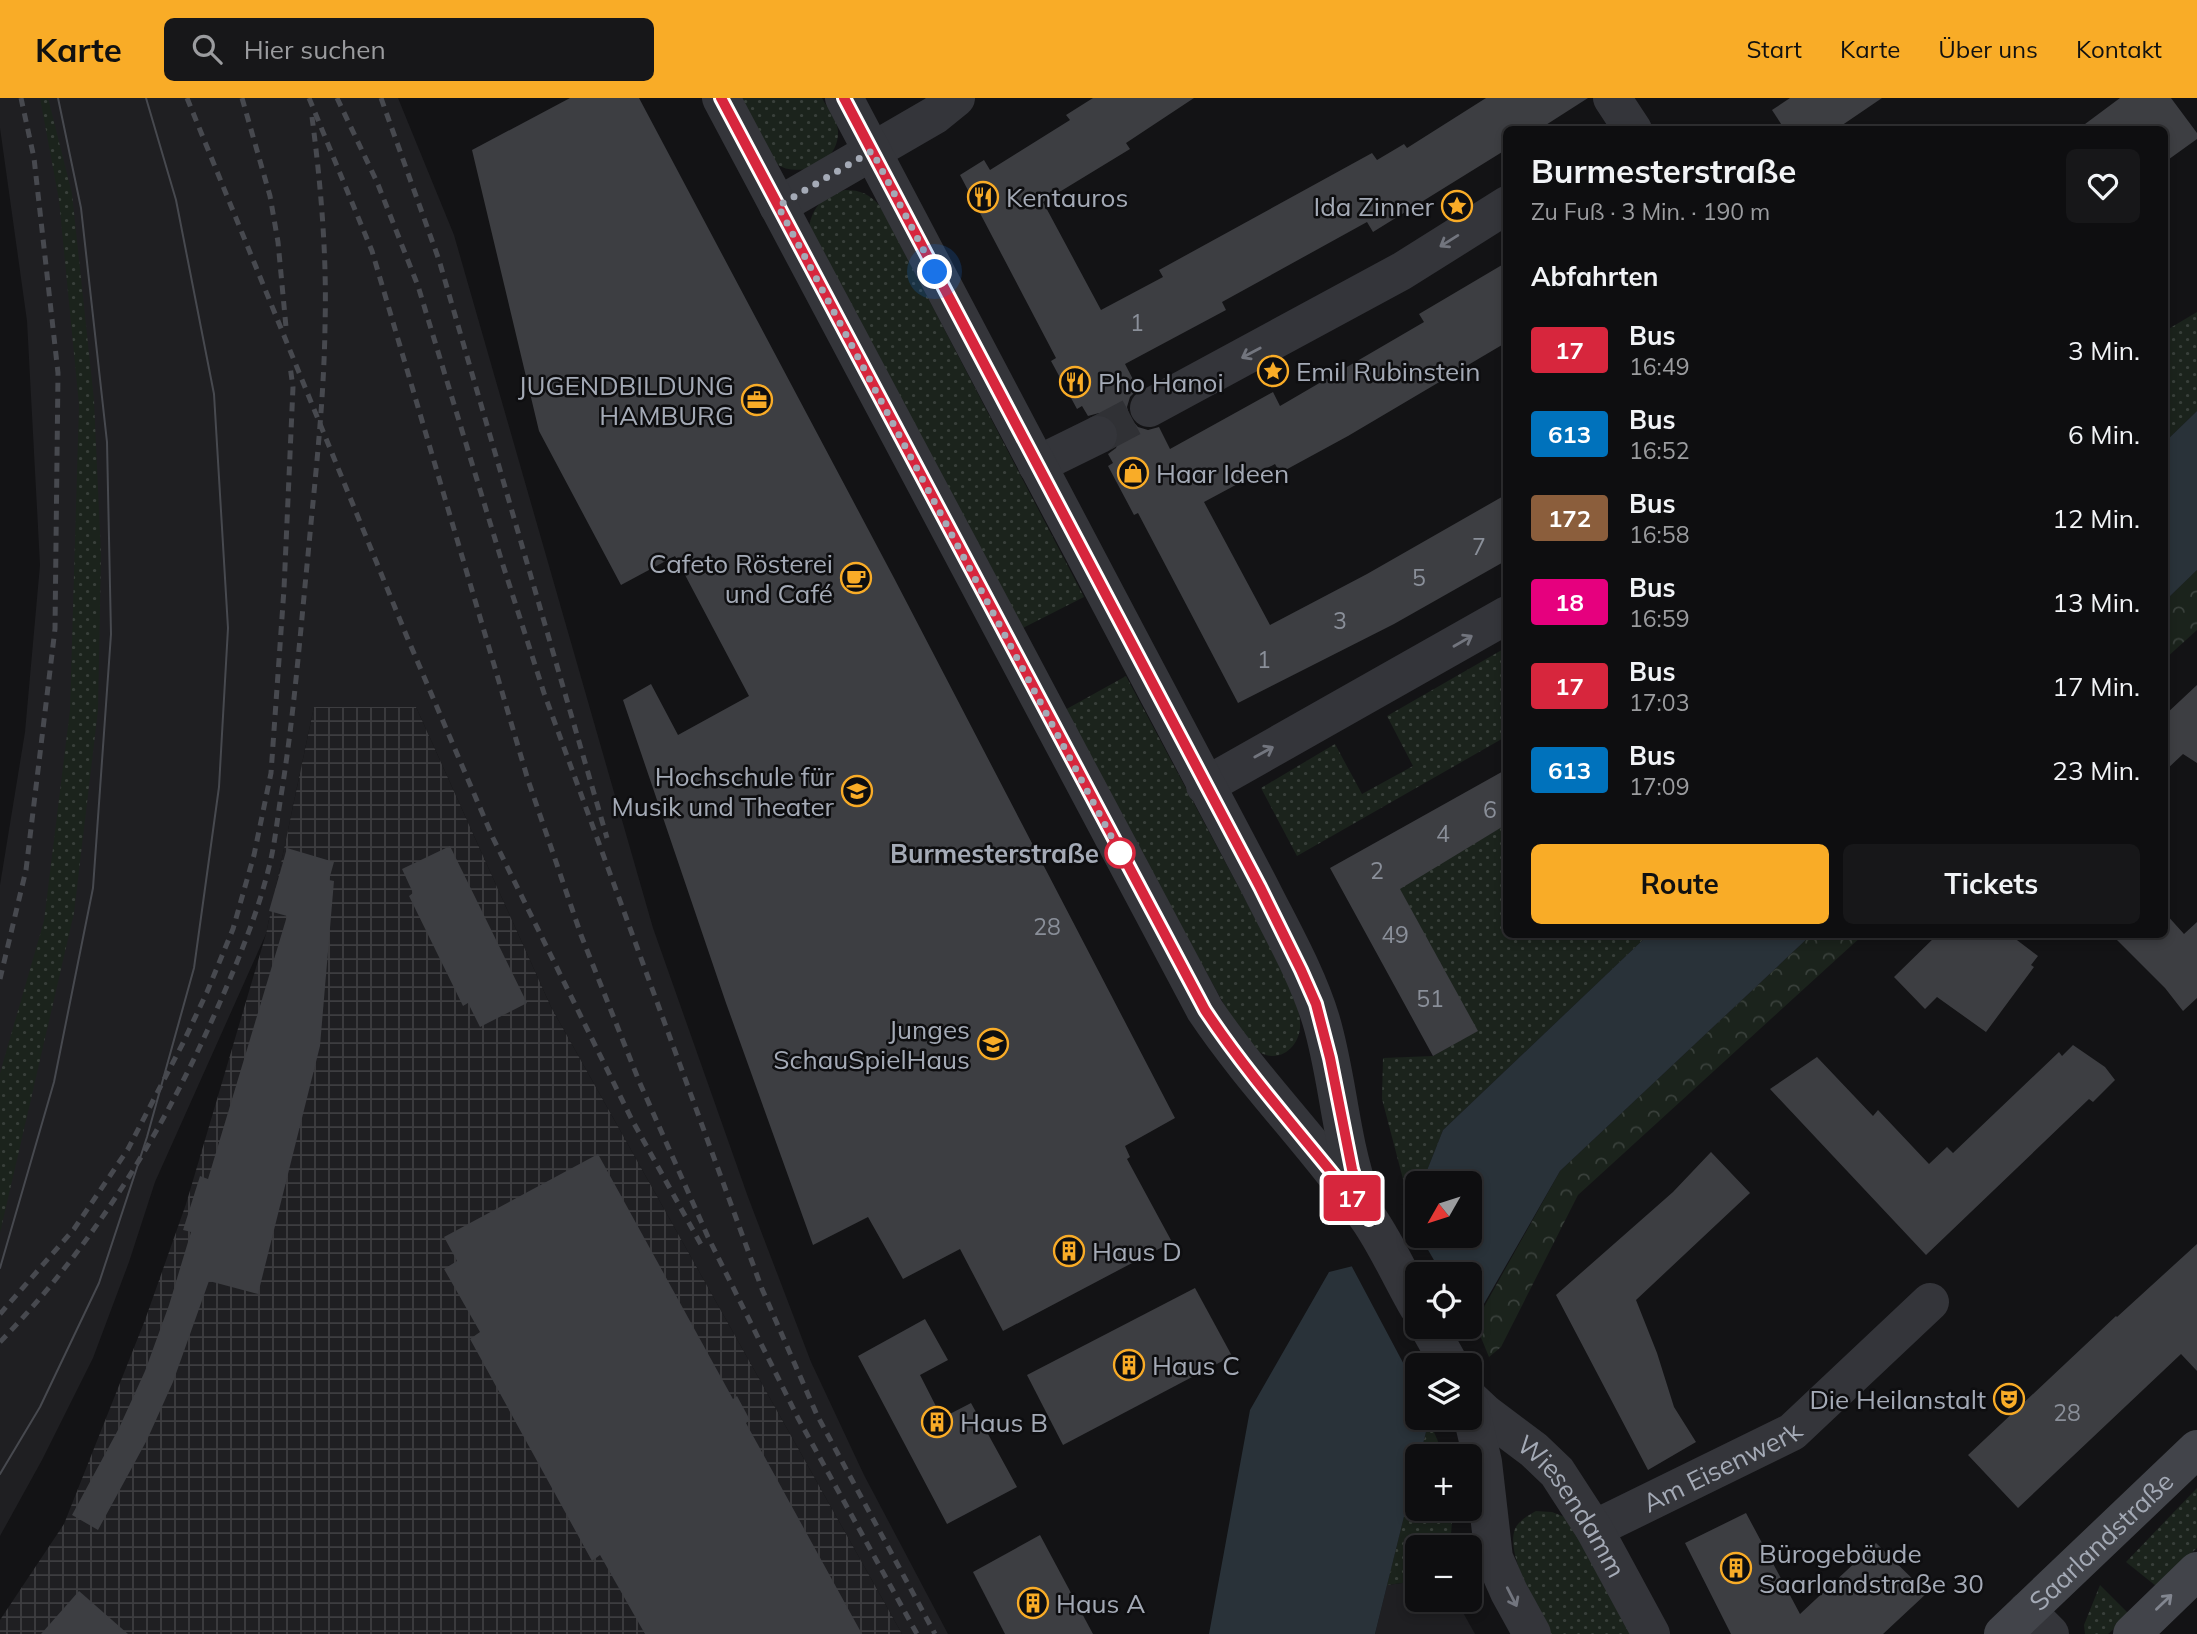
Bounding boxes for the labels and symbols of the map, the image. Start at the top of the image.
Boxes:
restaurant icon: Kentauros [966,180,1000,214]
place label: Kentauros [1006,181,1128,214]
place icon: Ida Zinner [1440,189,1474,223]
place label: Ida Zinner [1314,190,1435,223]
one-way arrow [1440,234,1459,249]
your location [917,254,952,289]
house number: 1 [1130,308,1144,337]
one-way arrow [1241,346,1261,360]
place icon: Emil Rubinstein [1256,354,1290,388]
place label: Emil Rubinstein [1296,355,1481,388]
restaurant icon: Pho Hanoi [1058,365,1092,399]
place label: Pho Hanoi [1098,366,1224,399]
place label: JUGENDBILDUNG HAMBURG [518,369,734,432]
office icon: JUGENDBILDUNG HAMBURG [740,383,774,417]
shop icon: Haar Ideen [1116,456,1150,490]
place label: Haar Ideen [1156,457,1289,490]
house number: 7 [1472,532,1486,561]
place label: Cafeto Rösterei und Café [649,547,833,610]
cafe icon: Cafeto Rösterei und Café [839,561,873,595]
house number: 5 [1412,563,1426,592]
house number: 3 [1333,606,1347,635]
one-way arrow [1452,634,1472,648]
house number: 1 [1257,645,1271,674]
one-way arrow [1254,745,1274,759]
place label: Hochschule für Musik und Theater [612,760,835,823]
school or university icon: Hochschule für Musik und Theater [840,774,874,808]
house number: 6 [1483,795,1497,824]
house number: 4 [1436,819,1450,848]
place label: Burmesterstraße [890,837,1099,870]
marker: Burmesterstraße [1105,838,1135,868]
house number: 2 [1370,856,1384,885]
house number: 28 [1033,912,1061,941]
house number: 49 [1381,920,1409,949]
house number: 51 [1416,984,1444,1013]
place label: Junges SchauSpielHaus [773,1013,970,1076]
school or university icon: Junges SchauSpielHaus [976,1027,1010,1061]
north arrow [1405,1171,1482,1248]
line badge: 17 [1320,1175,1384,1221]
building icon: Haus D [1052,1234,1086,1268]
place label: Haus D [1092,1235,1182,1268]
building icon: Haus C [1112,1348,1146,1382]
place label: Haus C [1152,1349,1240,1382]
theatre icon: Die Heilanstalt [1992,1382,2026,1416]
place label: Die Heilanstalt [1809,1383,1986,1416]
house number: 28 [2053,1398,2081,1427]
building icon: Haus B [920,1405,954,1439]
place label: Haus B [960,1406,1048,1439]
street label: Am Eisenwerk [1637,1414,1809,1519]
street label: Wiesendamm [1511,1427,1634,1583]
street label: Saarlandstraße [2022,1464,2180,1617]
place label: Bürogebäude Saarlandstraße 30 [1759,1537,1984,1600]
building icon: Bürogebäude Saarlandstraße 30 [1719,1551,1753,1585]
building icon: Haus A [1016,1586,1050,1620]
one-way arrow [1505,1586,1519,1607]
place label: Haus A [1056,1587,1145,1620]
one-way arrow [2155,1594,2172,1611]

